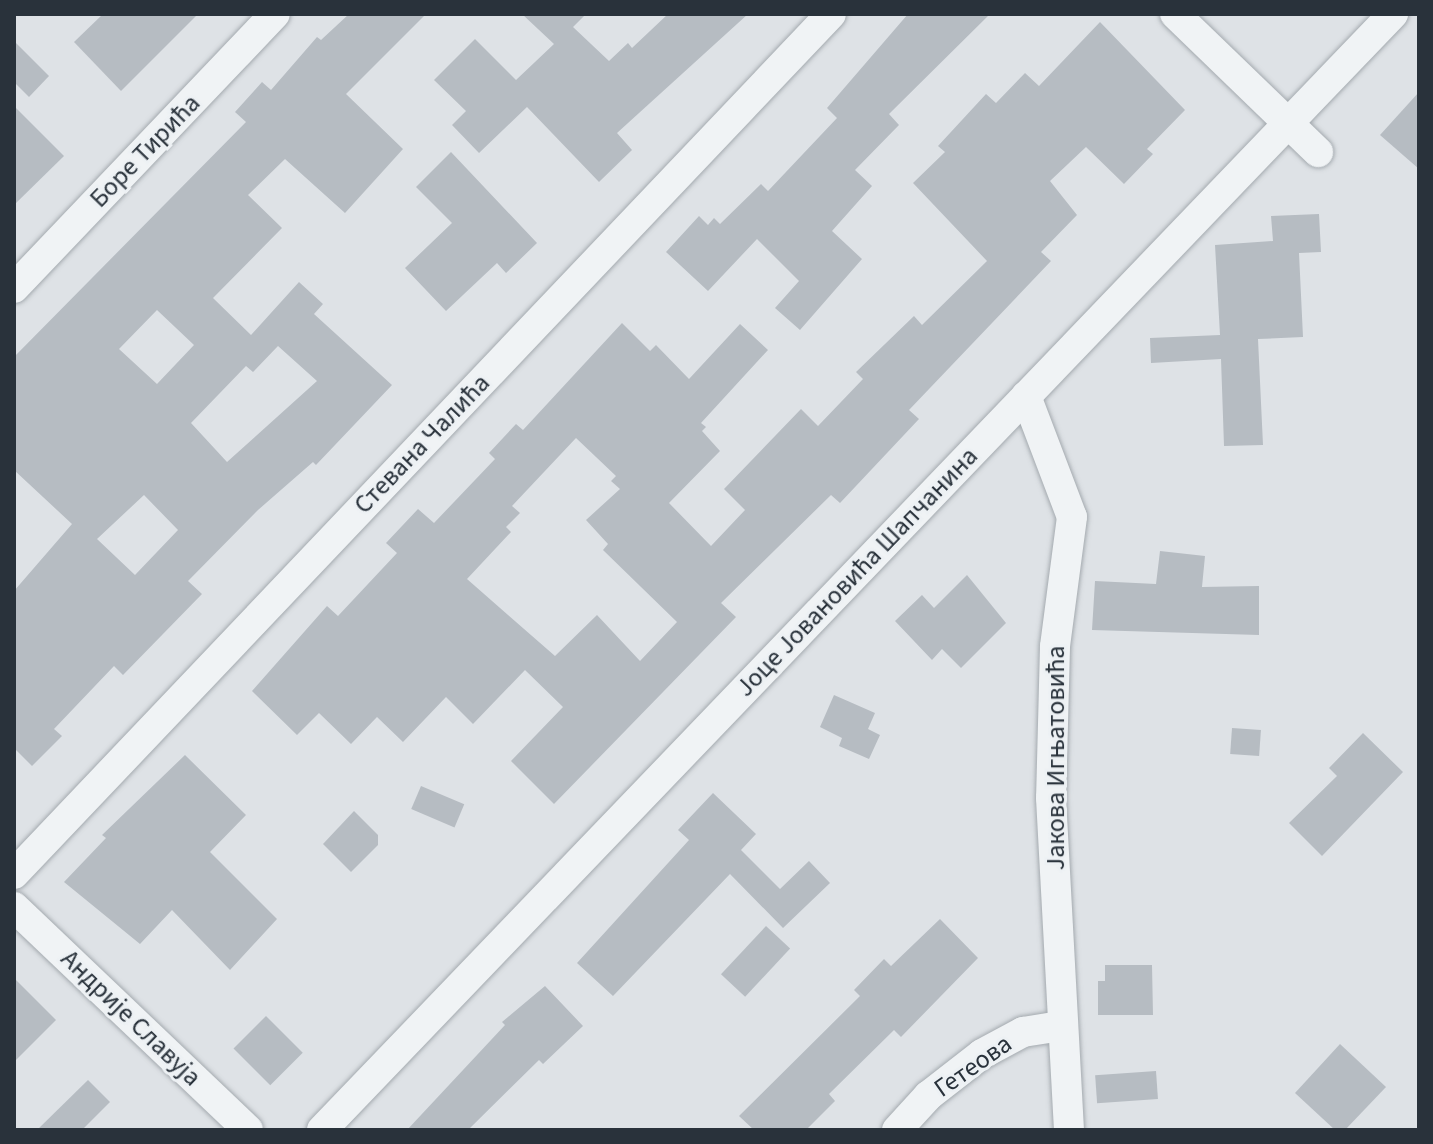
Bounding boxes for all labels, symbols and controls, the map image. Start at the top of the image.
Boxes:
street label: Боре Тирића [83,88,207,214]
street label: Стевана Чалића [348,368,496,520]
street label: Јоце Јовановића Шапчанина [730,441,984,703]
street label: Јакова Игњатовића [1040,646,1072,870]
street label: Андрије Славуја [54,943,208,1093]
street label: Гетеова [928,1028,1018,1104]

